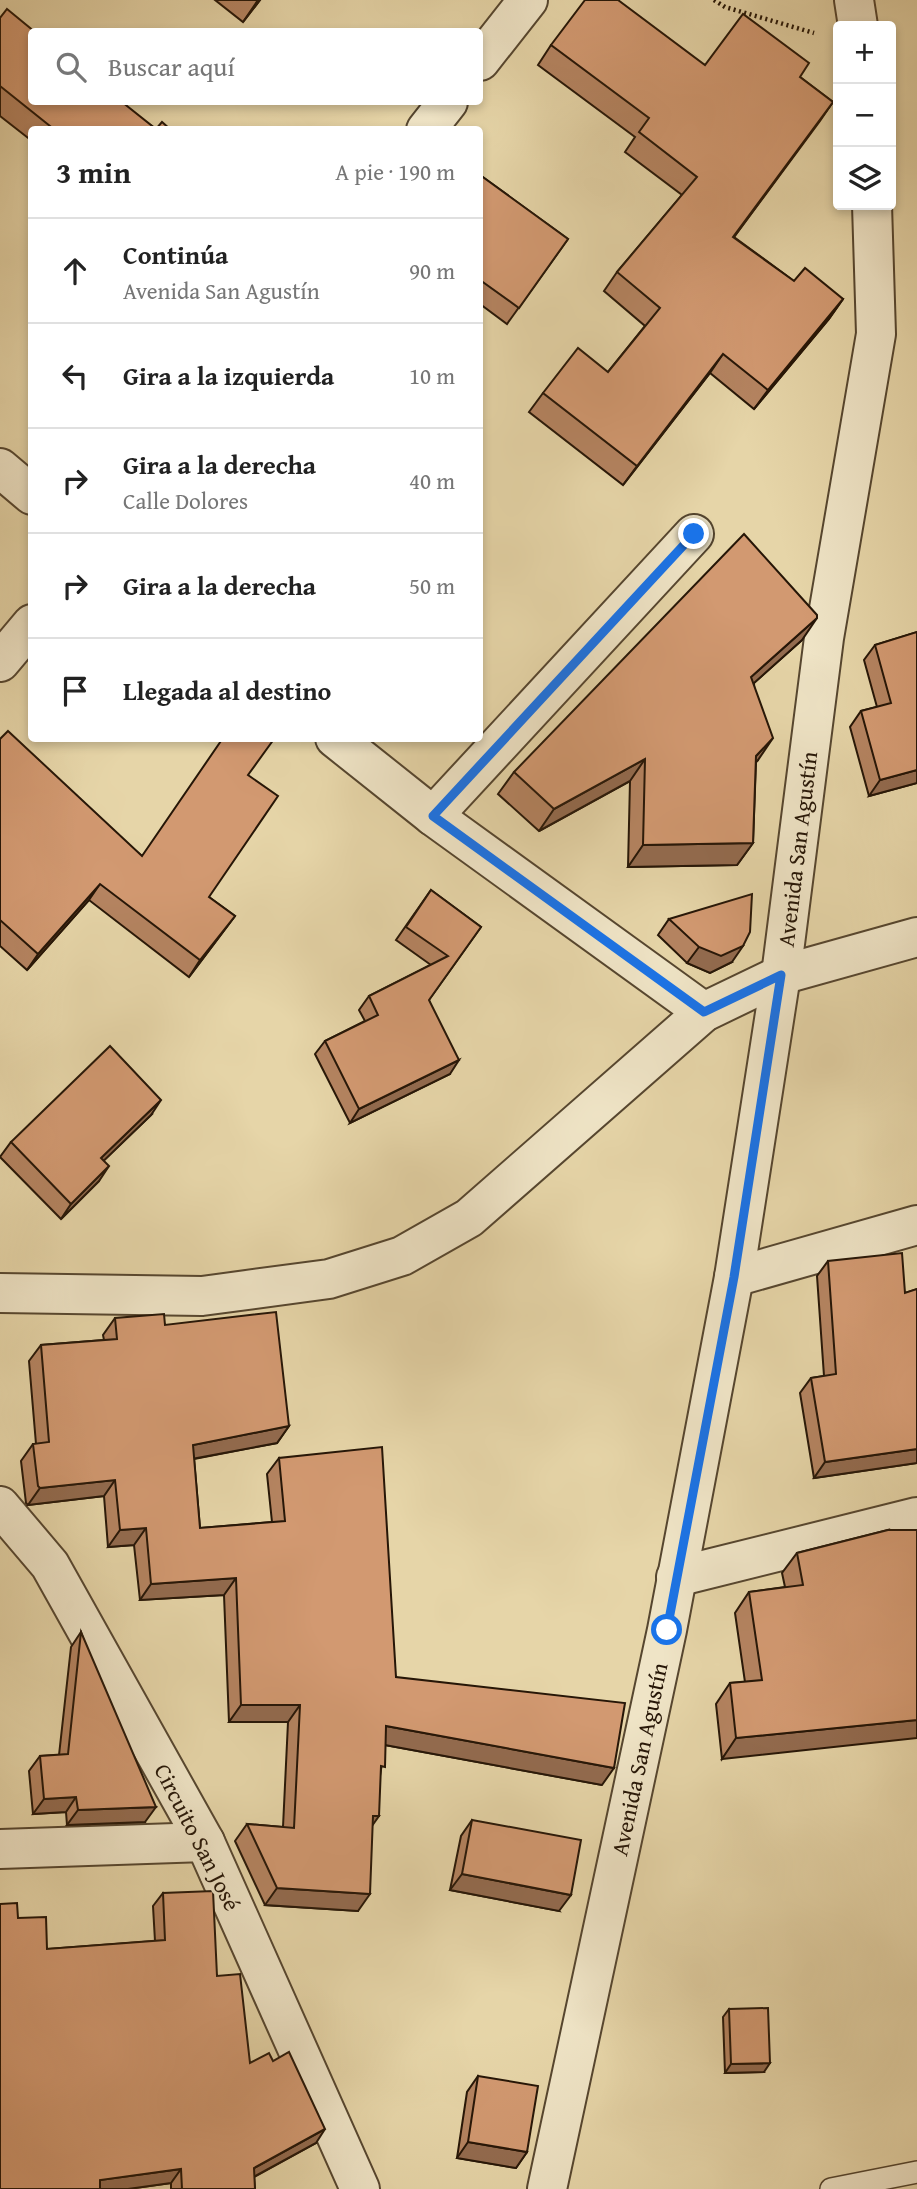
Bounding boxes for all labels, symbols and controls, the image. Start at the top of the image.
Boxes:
map controls [833,21,896,210]
button: + [833,21,896,84]
search box [28,28,483,105]
text: Buscar aquí [108,47,235,86]
icon: search [52,48,90,86]
button: − [833,84,896,147]
button: layers [833,147,896,210]
text: 3 min [56,150,131,194]
text: A pie · 190 m [335,155,455,188]
text: Continúa [123,235,228,274]
icon: ahead [56,252,94,290]
text: 90 m [409,254,455,287]
text: Avenida San Agustín [123,274,320,307]
text: Gira a la izquierda [123,356,334,395]
icon: left [56,357,94,395]
text: 10 m [409,359,455,392]
text: Gira a la derecha [123,445,316,484]
icon: right [56,462,94,500]
text: 40 m [409,464,455,497]
text: Calle Dolores [123,484,248,517]
route end [678,518,709,549]
text: Gira a la derecha [123,566,316,605]
icon: right [56,567,94,605]
text: 50 m [409,569,455,602]
text: Llegada al destino [123,671,331,710]
icon: arrive [56,672,94,710]
street label: Avenida San Agustín [769,749,825,949]
route start [651,1614,682,1645]
street label: Avenida San Agustín [602,1659,676,1859]
street label: Circuito San José [147,1758,249,1916]

